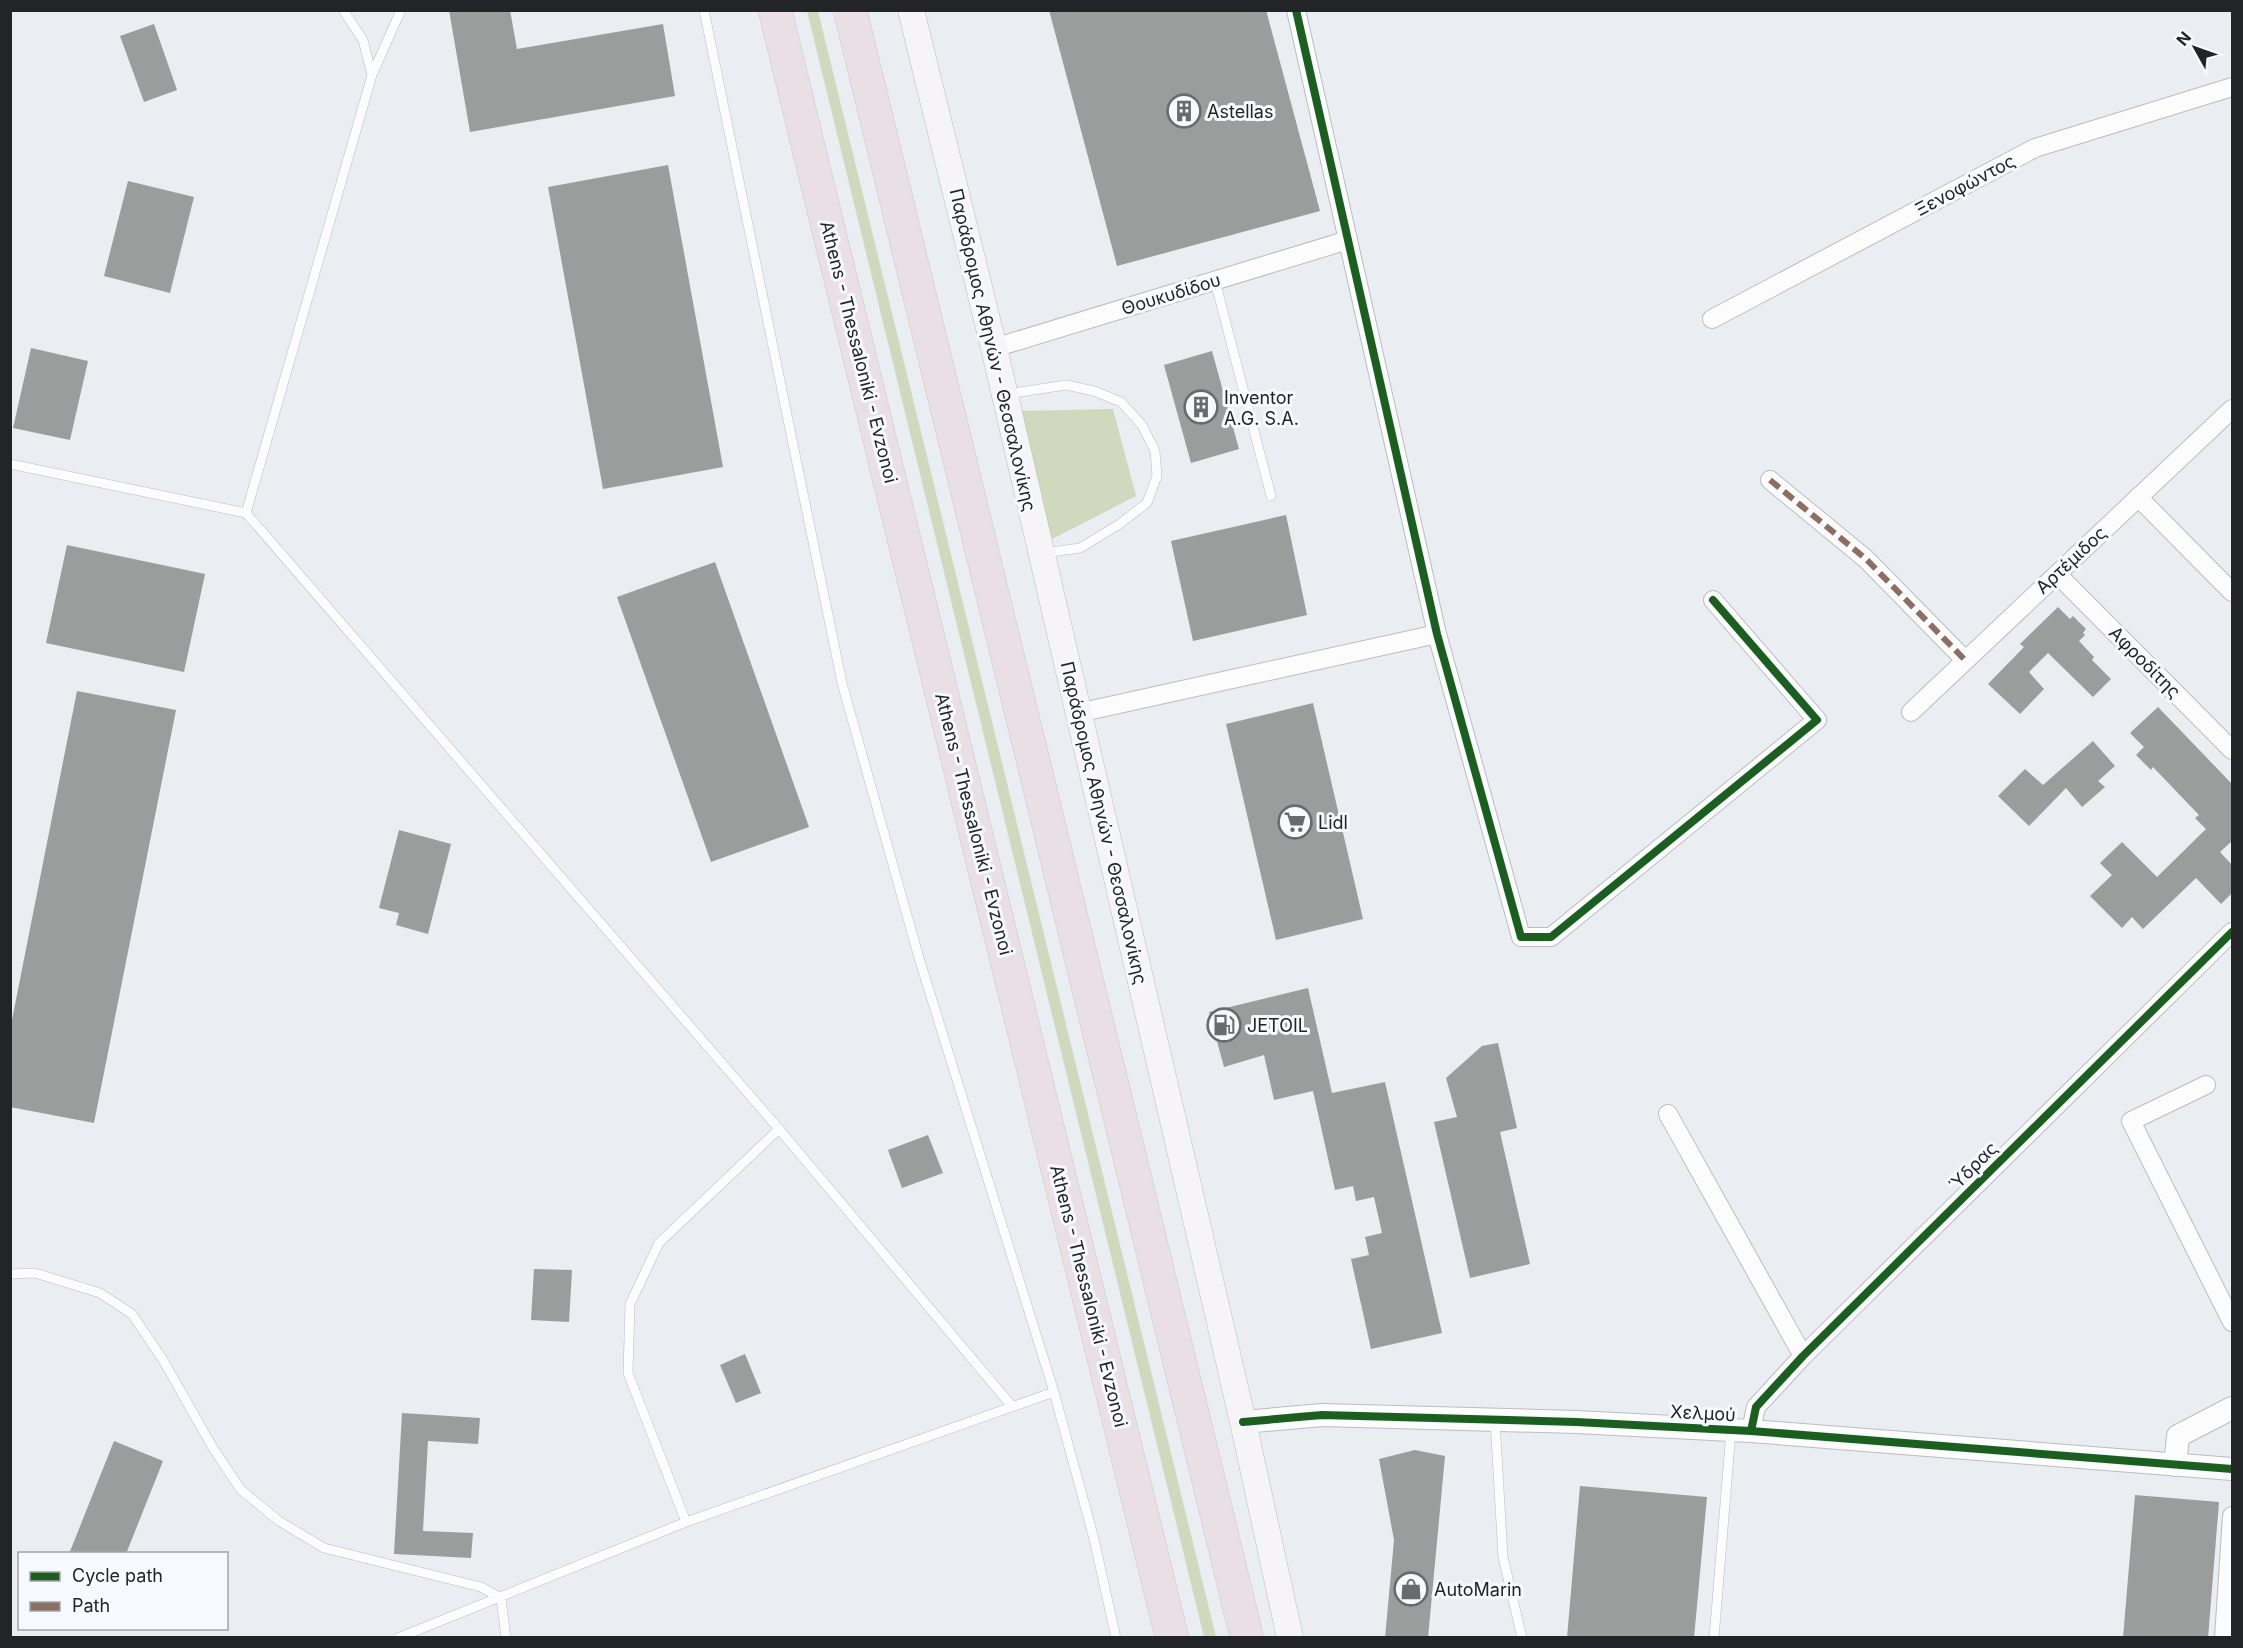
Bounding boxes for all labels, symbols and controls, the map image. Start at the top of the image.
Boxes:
north arrow [2165,18,2225,78]
text: N [2172,27,2195,49]
building icon: Astellas [1166,93,1202,129]
place label: Astellas [1207,101,1273,122]
street label: Ξενοφώντος [1912,150,2018,220]
street label: Παράδρομος Αθηνών - Θεσσαλονίκης [946,187,1040,513]
street label: Athens - Thessaloniki - Evzonoi [816,219,902,485]
street label: Θουκυδίδου [1119,269,1223,319]
place label: Inventor A.G. S.A. [1224,387,1299,429]
building icon: Inventor A.G. S.A. [1183,389,1219,425]
street label: Αρτέμιδος [2031,522,2111,598]
street label: Αφροδίτης [2105,622,2185,702]
street label: Παράδρομος Αθηνών - Θεσσαλονίκης [1057,660,1151,986]
street label: Athens - Thessaloniki - Evzonoi [931,691,1017,957]
supermarket icon: Lidl [1277,804,1313,840]
place label: Lidl [1318,812,1348,833]
fuel station icon: JETOIL [1206,1007,1242,1043]
place label: JETOIL [1247,1015,1308,1036]
street label: Ύδρας [1945,1138,2001,1194]
street label: Athens - Thessaloniki - Evzonoi [1046,1163,1132,1429]
street label: Χελμού [1670,1401,1736,1425]
legend [18,1552,228,1630]
text: Cycle path [72,1565,163,1586]
shop icon: AutoMarin [1393,1571,1429,1607]
place label: AutoMarin [1434,1579,1522,1600]
text: Path [72,1595,110,1616]

